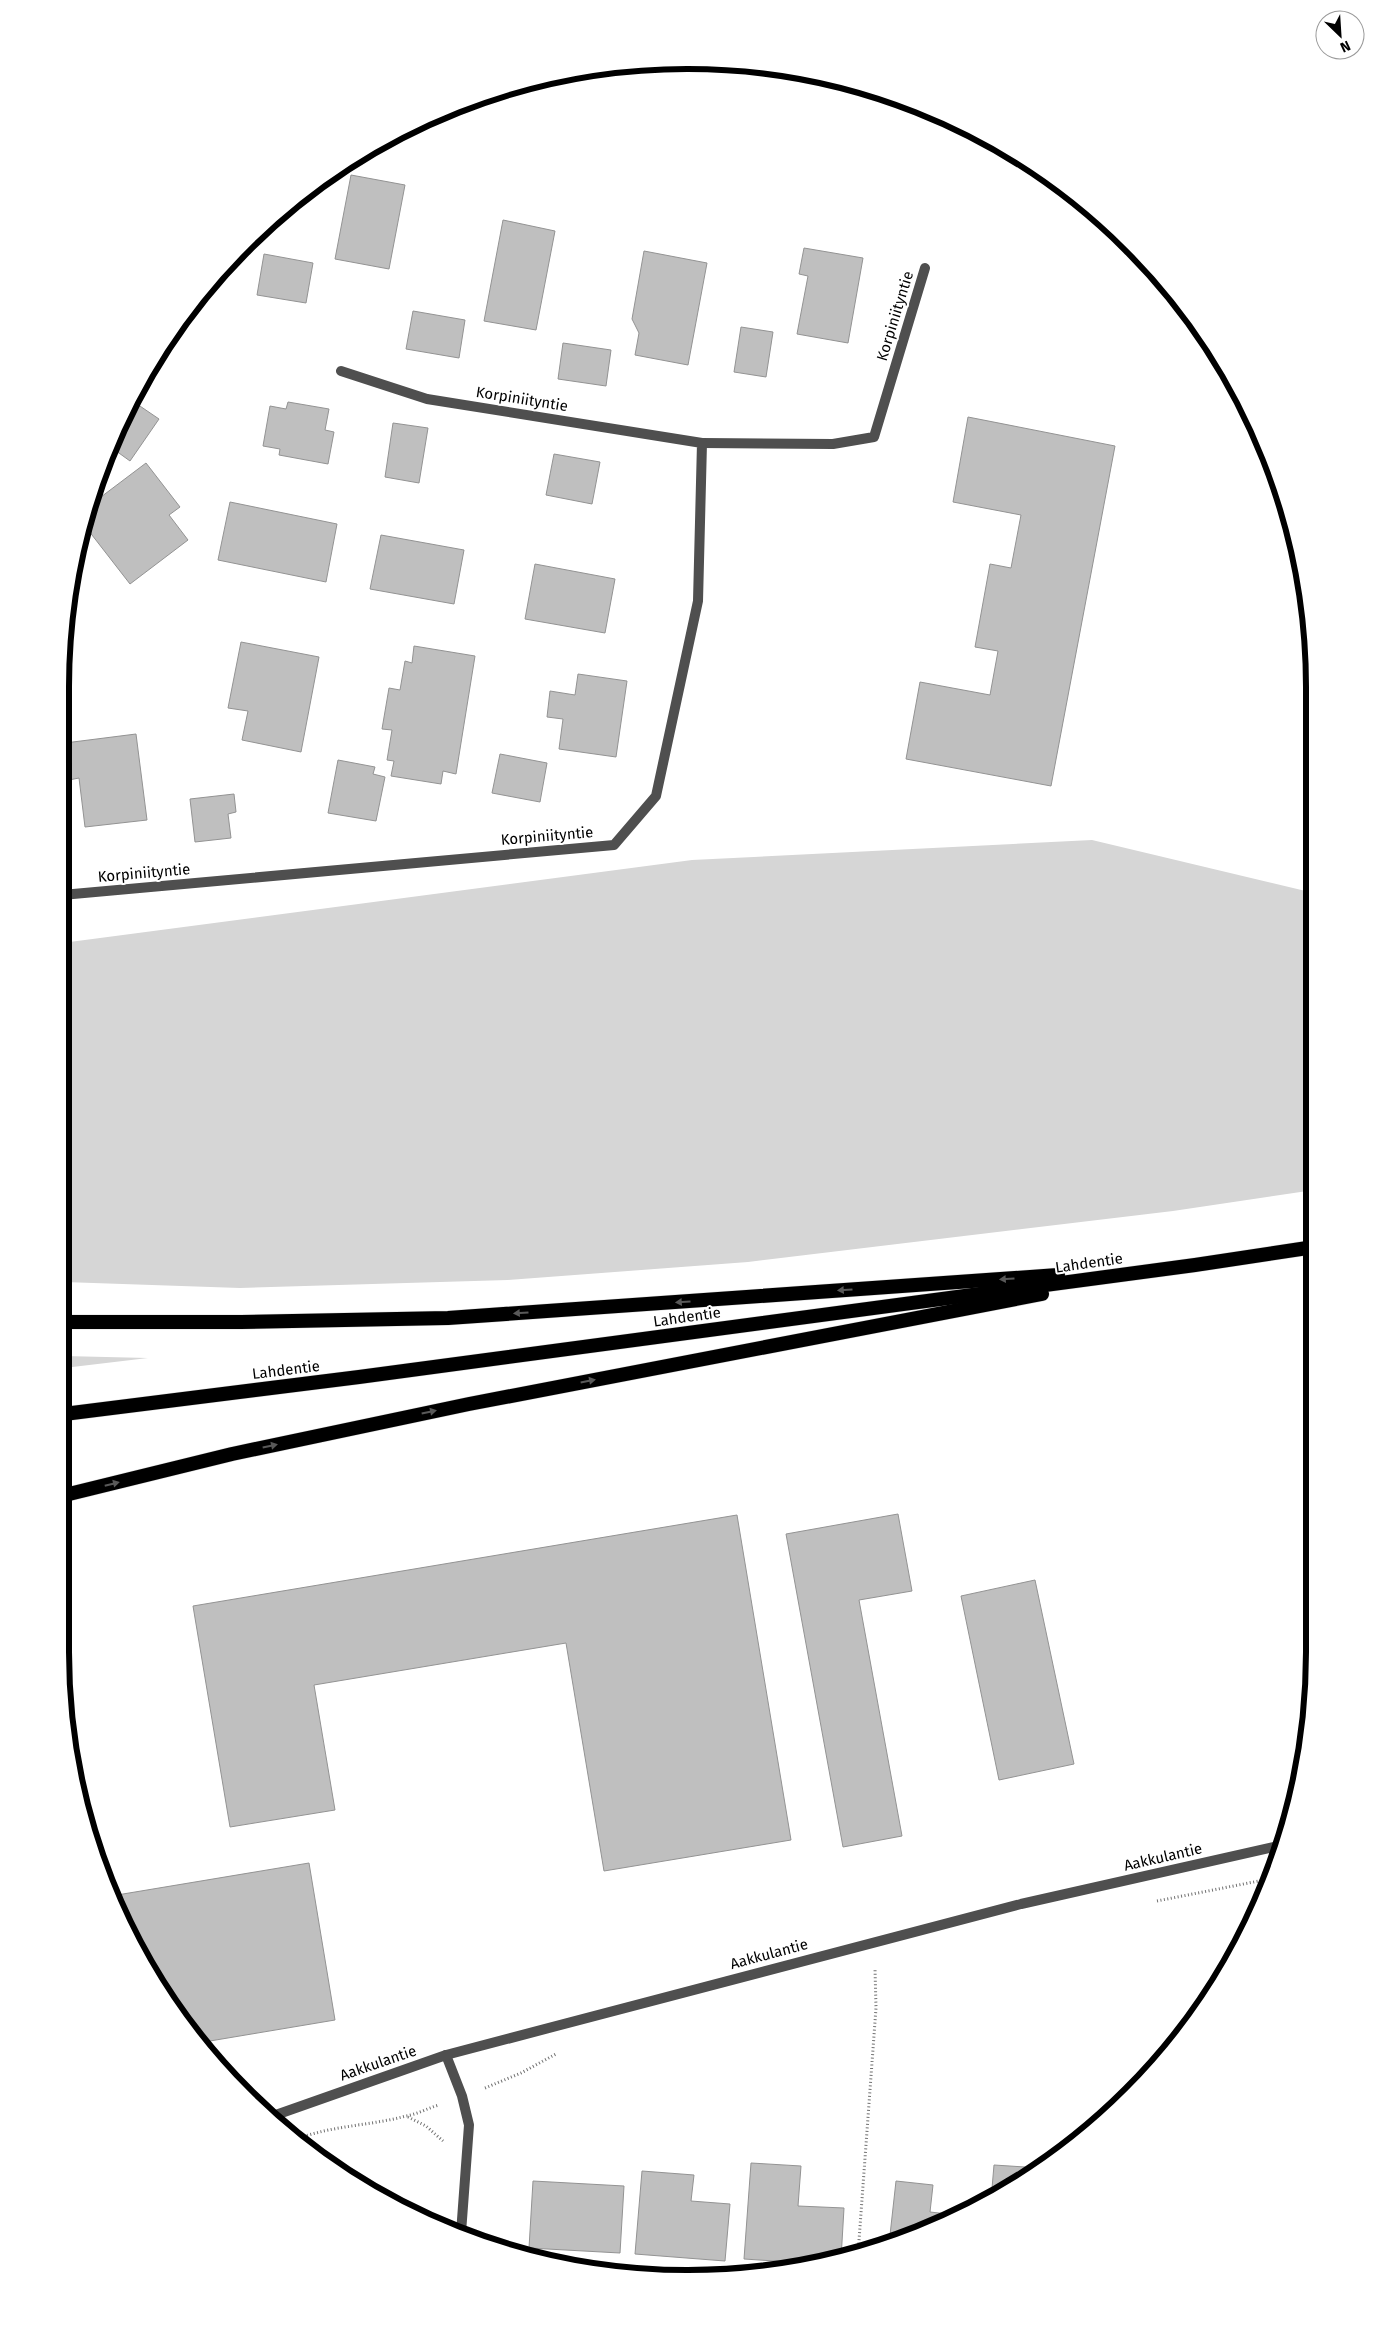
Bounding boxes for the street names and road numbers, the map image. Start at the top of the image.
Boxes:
street label: Korpiniityntie [873,269,917,363]
street label: Korpiniityntie [475,383,569,415]
street label: Korpiniityntie [500,823,594,849]
street label: Korpiniityntie [97,860,191,886]
street label: Lahdentie [1054,1249,1124,1277]
street label: Lahdentie [652,1303,722,1331]
street label: Lahdentie [251,1357,321,1383]
street label: Aakkulantie [1122,1839,1204,1875]
street label: Aakkulantie [728,1935,810,1973]
street label: Aakkulantie [337,2041,419,2085]

